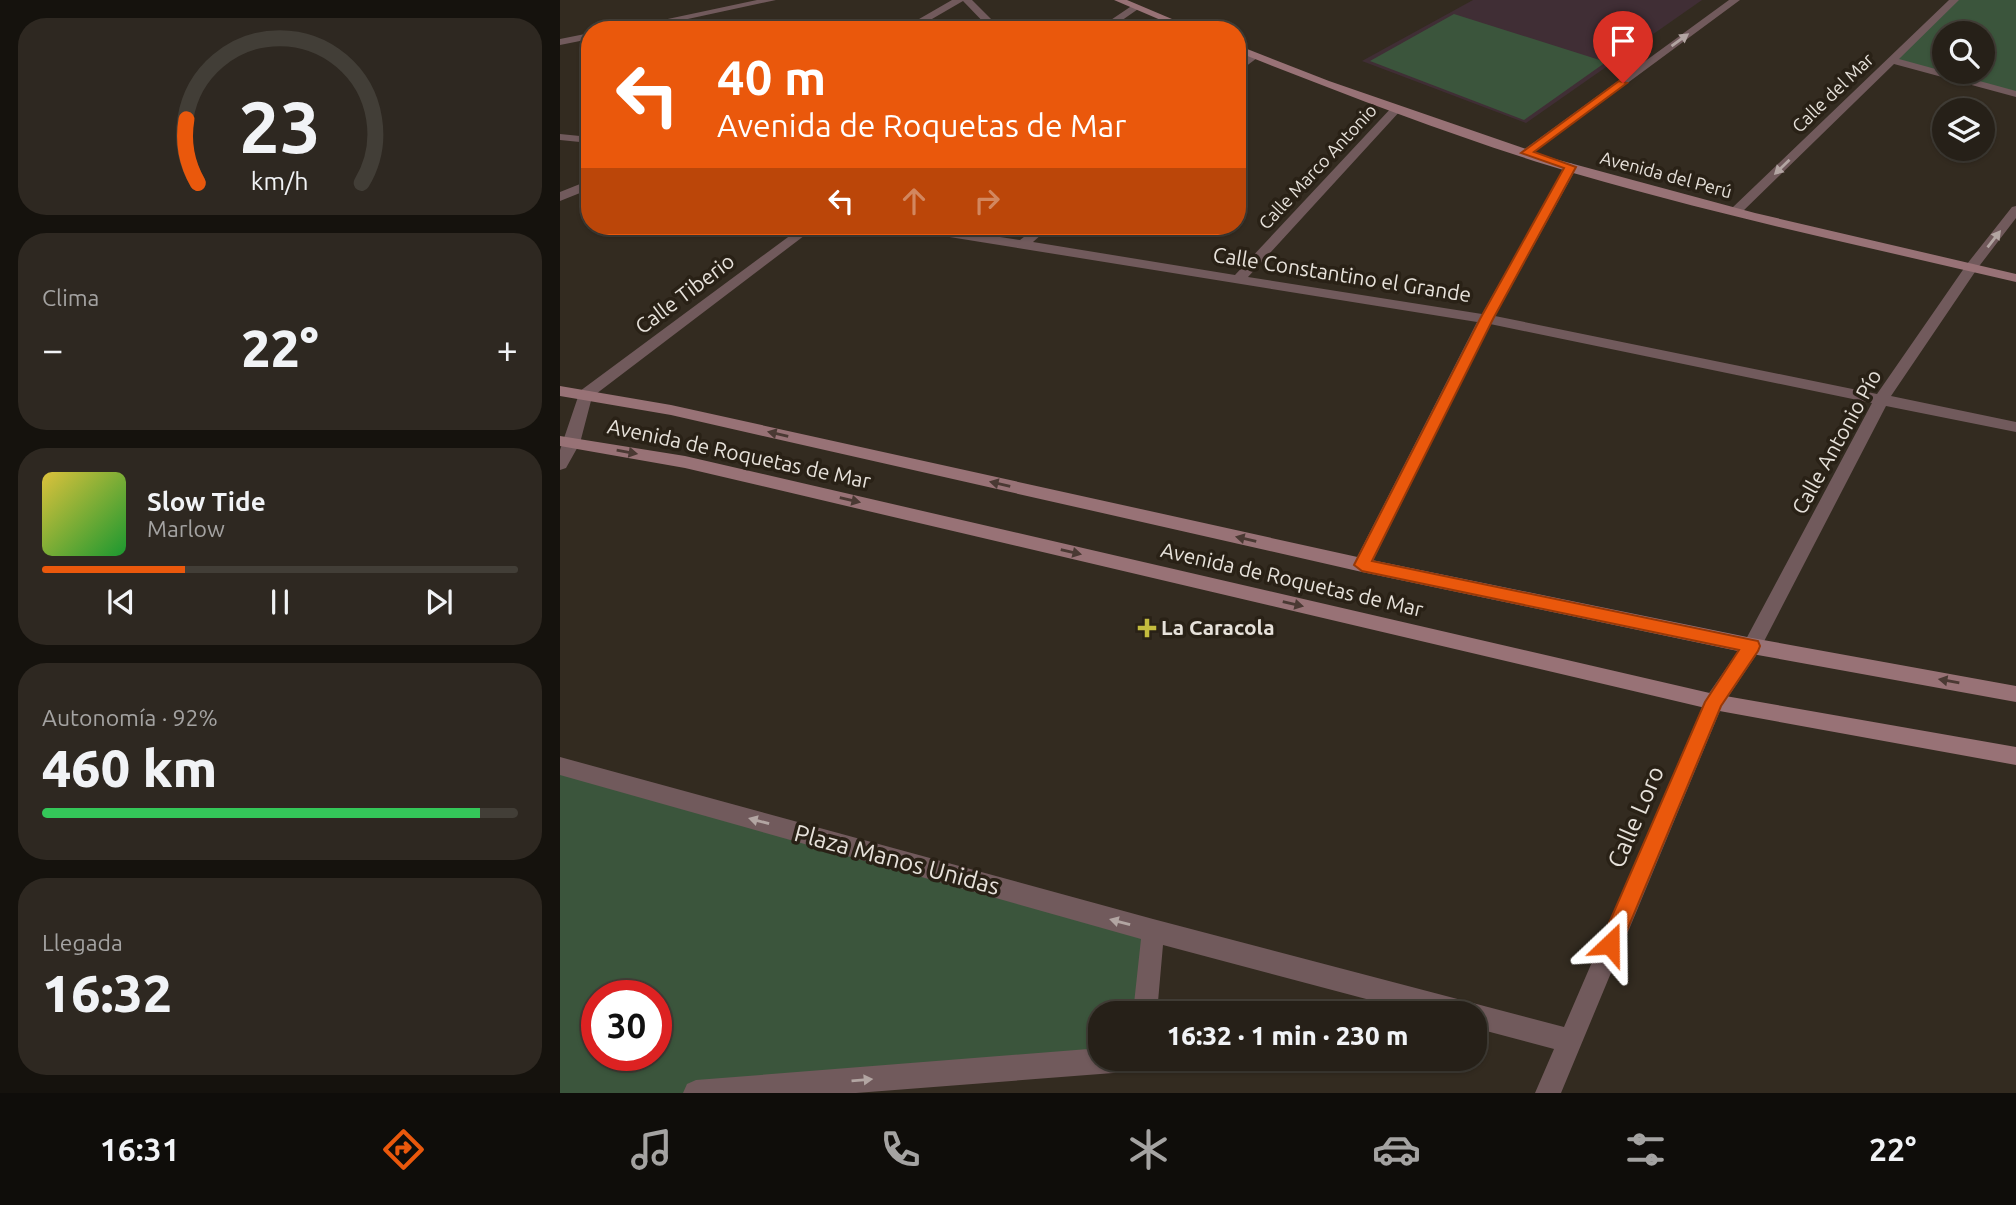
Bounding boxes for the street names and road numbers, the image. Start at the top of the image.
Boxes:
street label: Calle del Mar [1788,49,1877,136]
street label: Calle Marco Antonio [1254,100,1380,233]
street label: Avenida del Perú [1598,147,1734,201]
street label: Calle Constantino el Grande [1211,242,1473,306]
street label: Calle Tiberio [630,248,739,338]
street label: Calle Antonio Pío [1787,365,1886,518]
street label: Avenida de Roquetas de Mar [605,413,873,493]
street label: Avenida de Roquetas de Mar [1159,537,1426,621]
street label: Calle Loro [1602,762,1669,872]
street label: Plaza Manos Unidas [792,819,1003,900]

